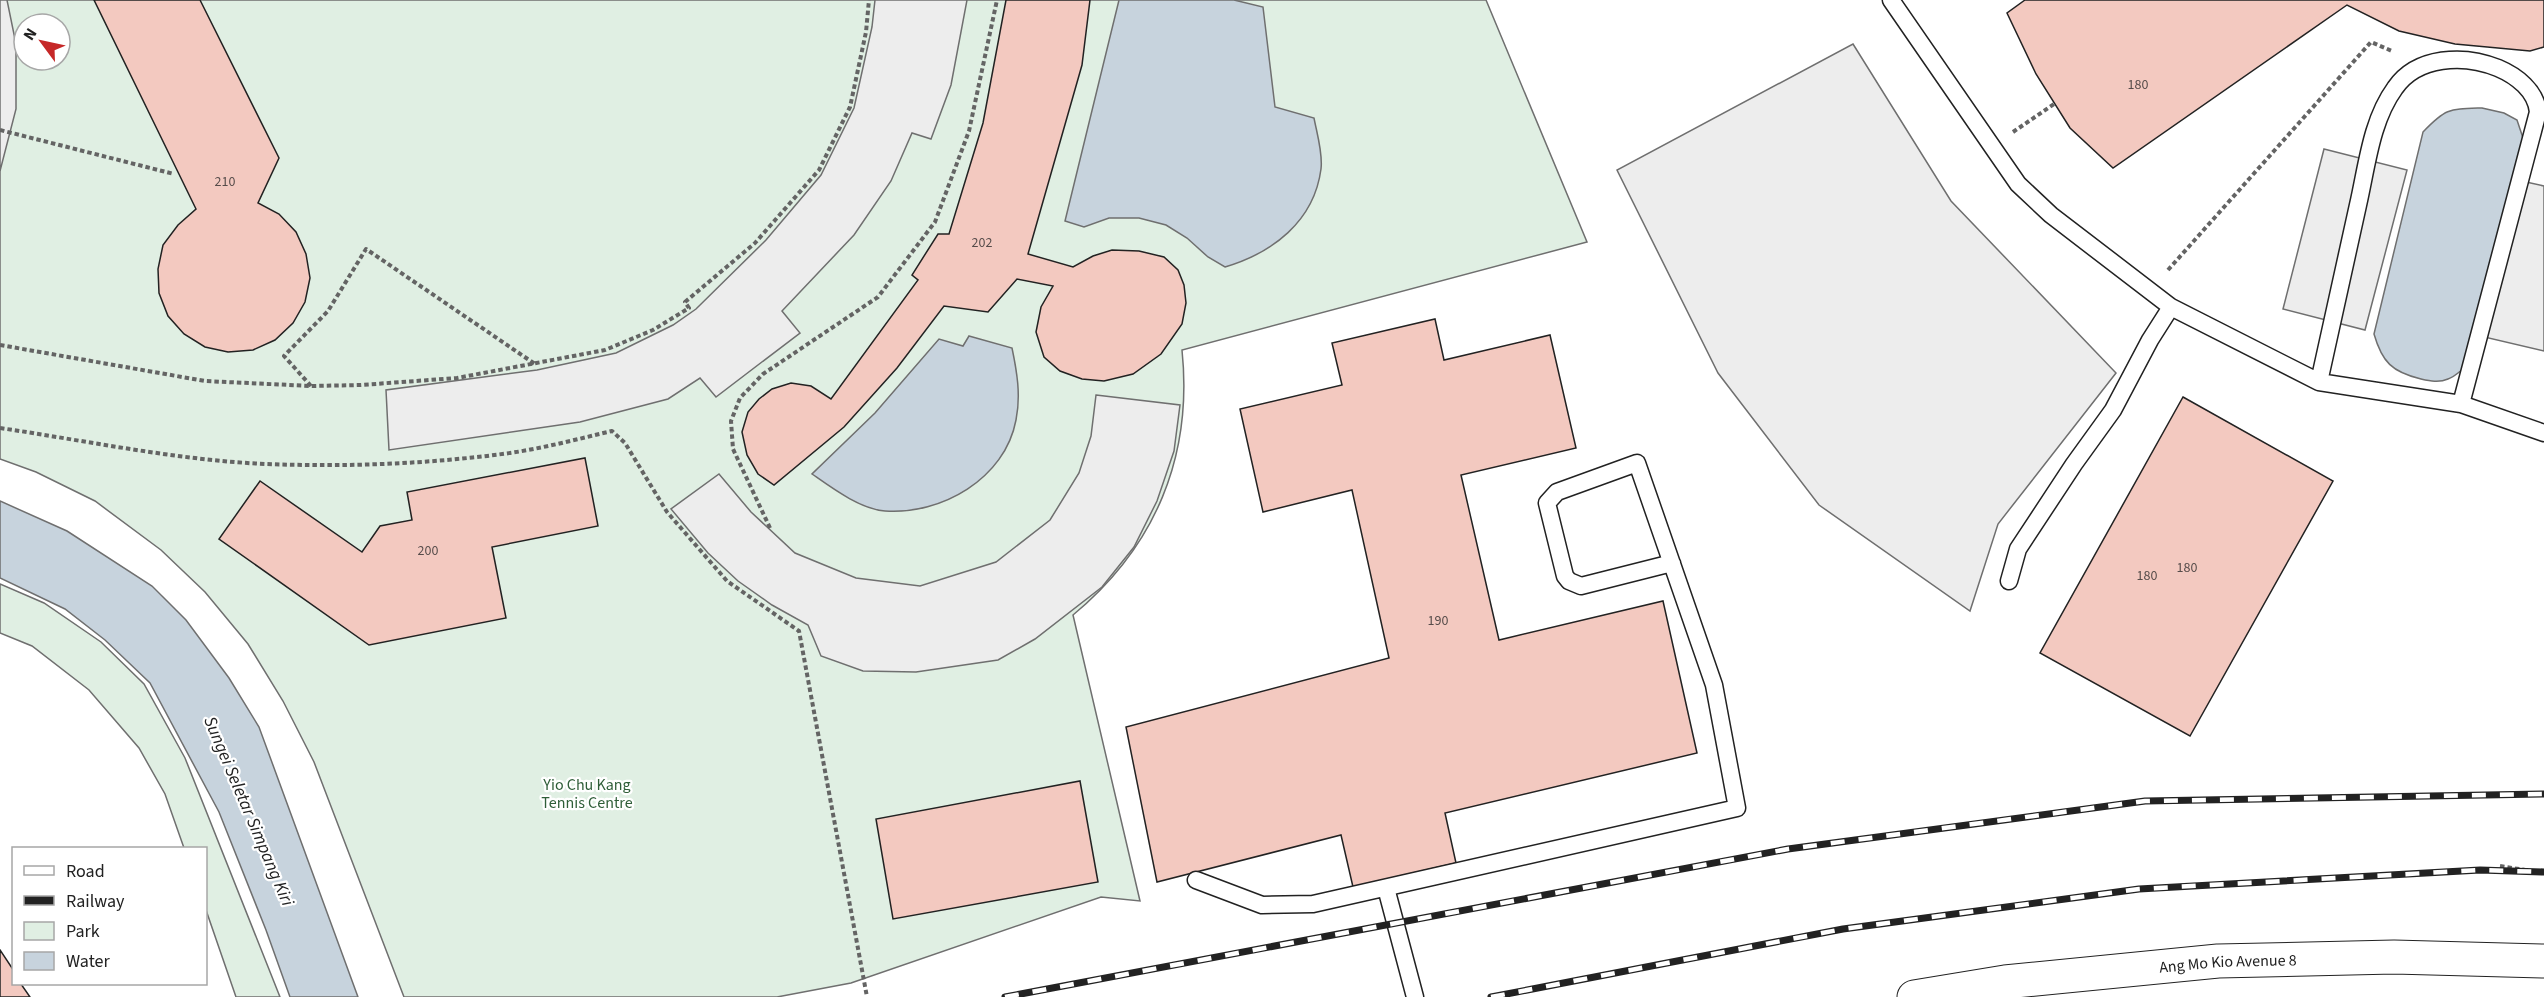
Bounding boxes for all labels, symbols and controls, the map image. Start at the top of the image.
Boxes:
north arrow [12,12,72,72]
text: N [18,24,42,45]
house number: 180 [2128,75,2148,95]
house number: 210 [215,172,235,192]
house number: 202 [972,233,992,253]
house number: 200 [418,541,438,561]
house number: 180 [2177,558,2197,578]
house number: 180 [2137,566,2157,586]
house number: 190 [1428,611,1448,631]
water label: Sungei Seletar Simpang Kiri [197,712,300,911]
park label: Yio Chu Kang Tennis Centre [541,774,633,814]
legend [12,847,207,985]
text: Road [66,859,105,884]
text: Railway [66,889,125,914]
text: Park [66,919,100,944]
text: Water [66,949,110,974]
street label: Ang Mo Kio Avenue 8 [2158,949,2297,979]

